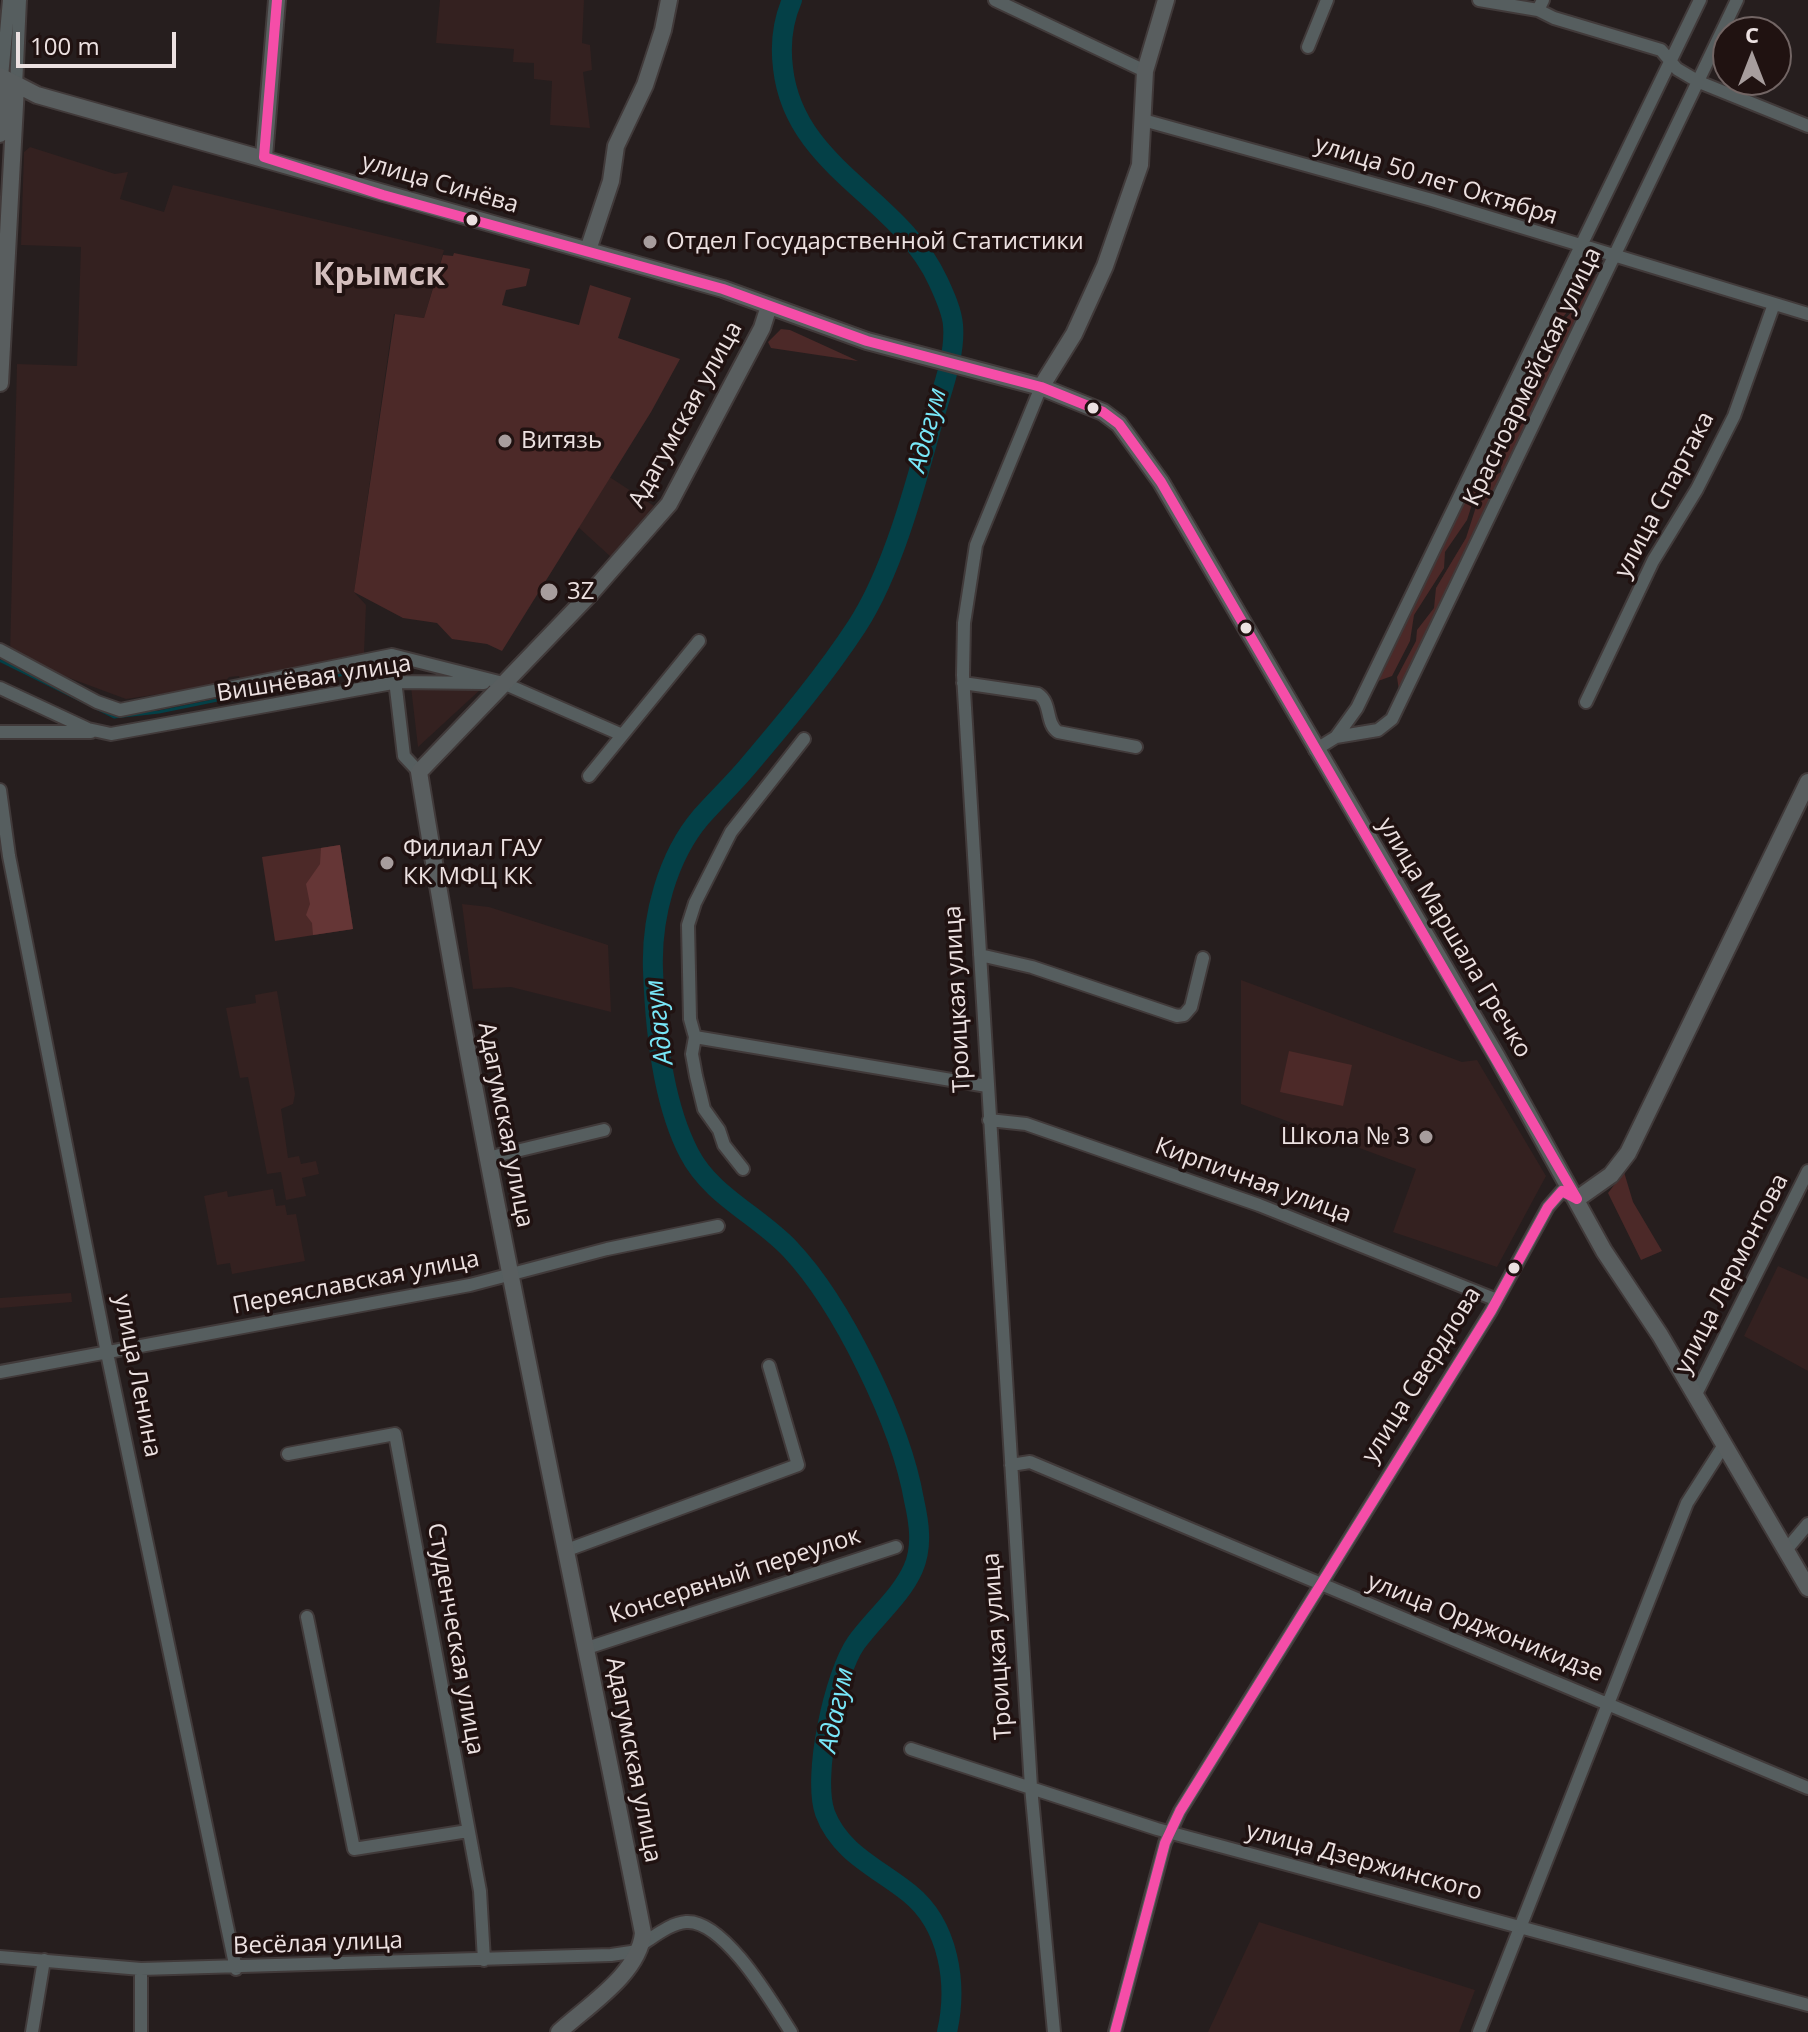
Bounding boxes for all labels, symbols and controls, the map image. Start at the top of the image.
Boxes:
scale bar [20,16,180,66]
north arrow [1712,16,1792,96]
text: С [1745,19,1759,49]
text: 100 m [30,29,100,62]
street label: улица 50 лет Октября [1311,130,1561,232]
street label: улица Синёва [358,148,522,220]
unlabelled marker [464,212,480,228]
place label: Отдел Государственной Статистики [666,228,1084,256]
marker: Отдел Государственной Статистики [641,233,659,251]
street label: Красноармейская улица [1458,243,1608,511]
district label: Крымск [313,257,445,295]
street label: Адагумская улица [623,317,749,513]
water label: Адагум [902,385,954,475]
unlabelled marker [1085,400,1101,416]
street label: улица Спартака [1609,407,1721,583]
place label: Витязь [521,427,602,455]
marker: Витязь [496,432,514,450]
place label: 3Z [567,578,594,606]
marker: 3Z [538,581,560,603]
unlabelled marker [1238,620,1254,636]
street label: Вишнёвая улица [215,649,413,709]
street label: улица Маршала Гречко [1371,813,1537,1063]
place label: Филиал ГАУ КК МФЦ КК [403,835,542,891]
marker: Филиал ГАУ КК МФЦ КК [378,854,396,872]
street label: Троицкая улица [939,905,977,1093]
water label: Адагум [639,978,681,1066]
street label: Адагумская улица [471,1020,539,1230]
place label: Школа № 3 [1281,1123,1410,1151]
marker: Школа № 3 [1417,1128,1435,1146]
street label: Кирпичная улица [1151,1132,1355,1230]
street label: улица Лермонтова [1669,1169,1795,1379]
street label: Переяславская улица [230,1245,482,1321]
unlabelled marker [1506,1260,1522,1276]
street label: улица Свердлова [1356,1282,1488,1468]
street label: улица Ленина [107,1292,167,1460]
street label: Студенческая улица [420,1521,490,1757]
street label: Консервный переулок [606,1522,864,1630]
street label: Троицкая улица [977,1552,1019,1740]
street label: улица Орджоникидзе [1363,1567,1607,1689]
street label: Адагумская улица [599,1655,667,1865]
water label: Адагум [813,1665,861,1755]
street label: улица Дзержинского [1243,1817,1485,1907]
street label: Весёлая улица [233,1927,403,1961]

